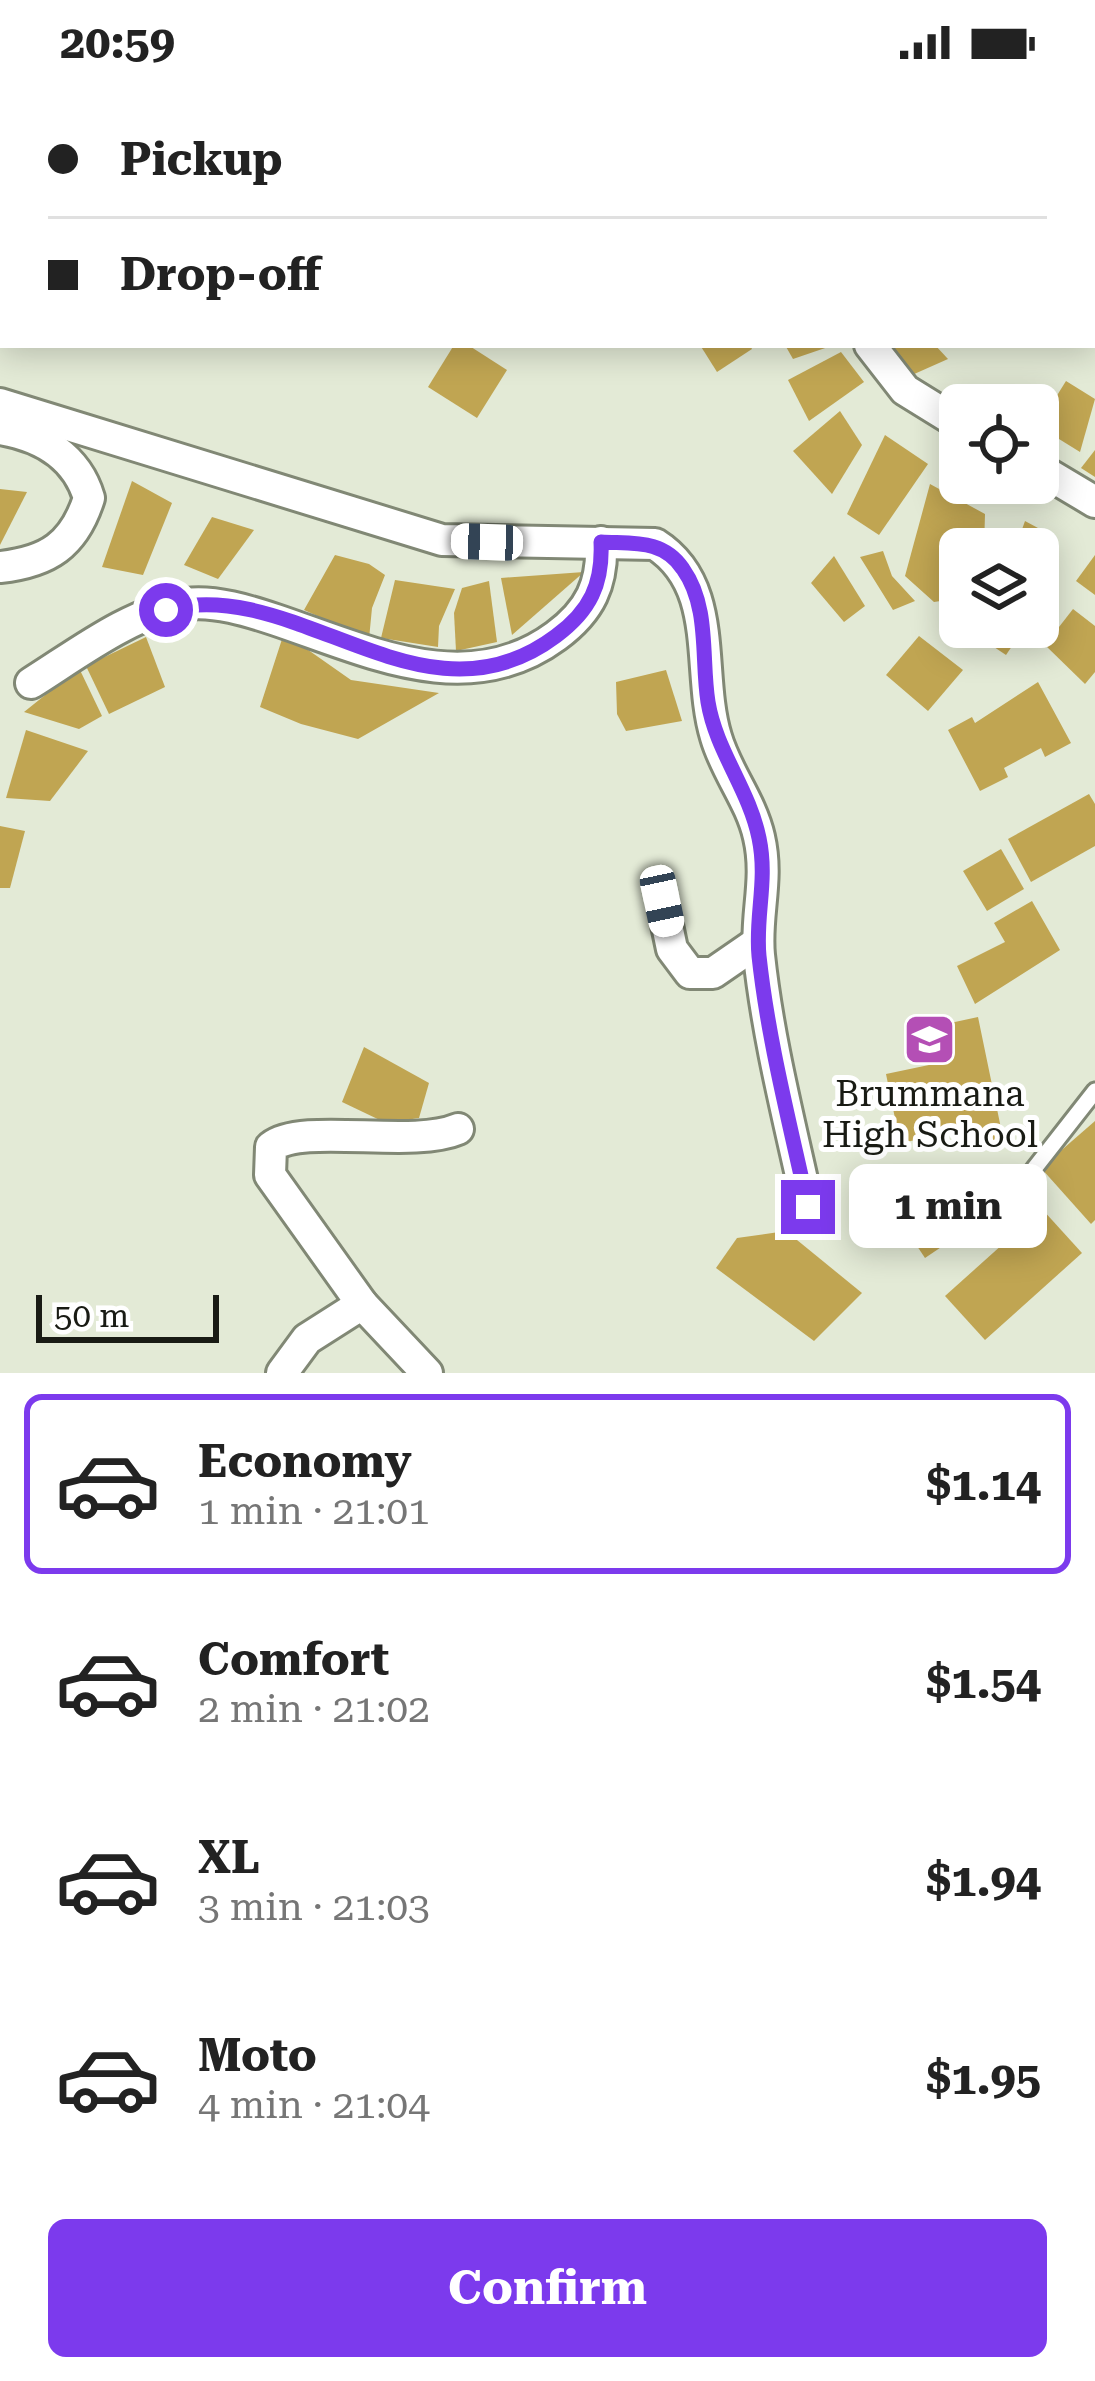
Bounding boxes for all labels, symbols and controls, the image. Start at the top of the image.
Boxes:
text: 20:59 [60,16,175,69]
text: Pickup [120,133,283,186]
text: Drop-off [120,248,321,301]
map controls [939,384,1059,648]
button: locate [939,384,1059,504]
car [450,523,524,561]
button: layers [939,528,1059,648]
route start [139,583,193,637]
car [637,862,687,940]
school or university icon: Brummana High School [902,1011,958,1067]
place label: Brummana High School [822,1073,1038,1156]
callout: 1 min [850,1165,1048,1249]
route end [781,1180,835,1234]
text: 1 min [894,1183,1002,1229]
scale bar [36,1289,219,1342]
text: 50 m [54,1296,129,1335]
icon: car [54,1430,162,1538]
text: Economy [198,1435,412,1488]
text: $1.14 [926,1458,1041,1511]
text: 1 min · 21:01 [198,1488,430,1534]
icon: car [54,1628,162,1736]
text: Comfort [198,1633,389,1686]
text: $1.54 [926,1656,1041,1709]
text: 2 min · 21:02 [198,1686,430,1732]
icon: car [54,1826,162,1934]
text: XL [198,1831,260,1884]
text: $1.94 [926,1854,1041,1907]
text: 3 min · 21:03 [198,1884,430,1930]
icon: car [54,2024,162,2132]
text: Moto [198,2029,317,2082]
text: $1.95 [926,2052,1041,2105]
text: 4 min · 21:04 [198,2082,430,2128]
button: Confirm [48,2219,1047,2357]

